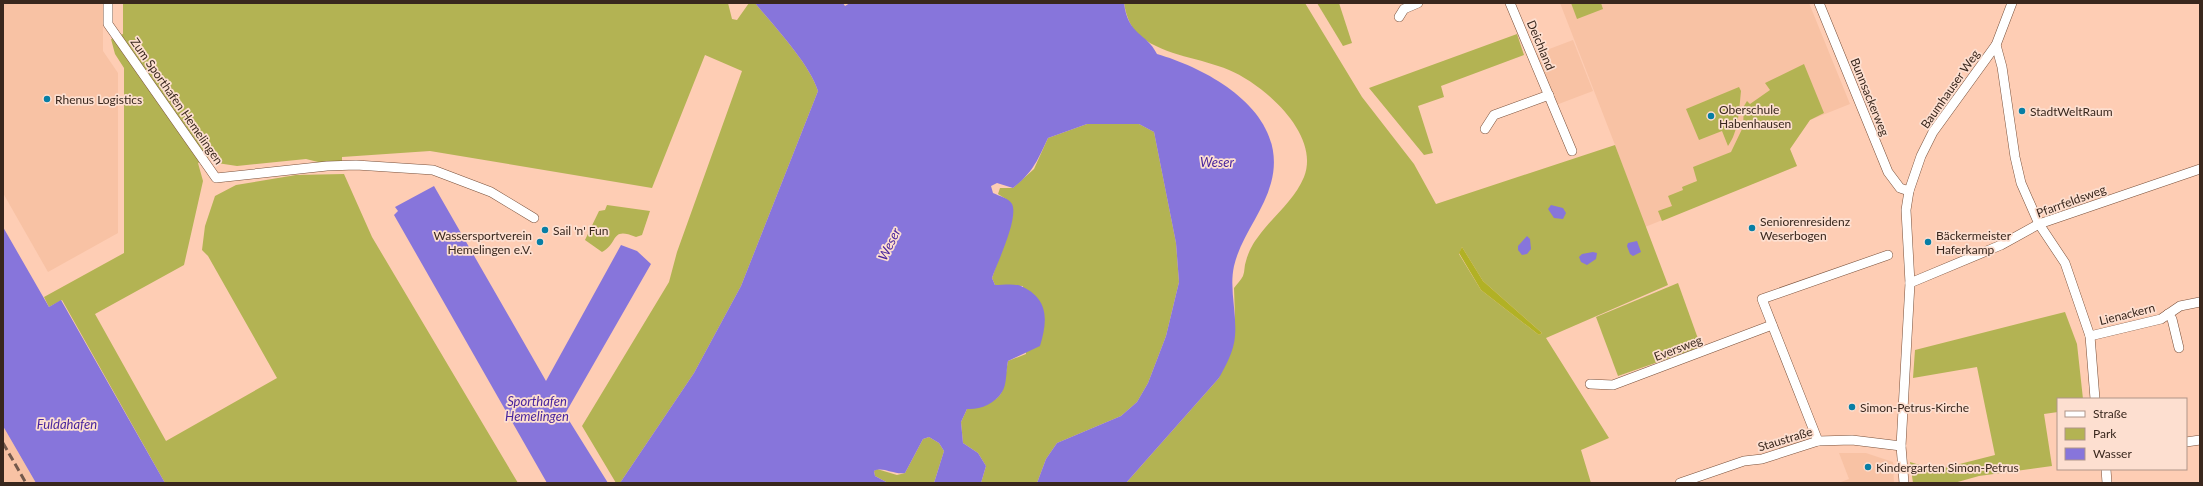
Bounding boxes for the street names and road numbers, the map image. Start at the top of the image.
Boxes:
street label: Deichland [1524,18,1558,72]
street label: Zum Sporthafen Hemelingen [128,35,226,167]
street label: Baumhauser Weg [1917,47,1983,131]
street label: Bunnsackerweg [1848,56,1892,138]
street label: Pfarrfeldsweg [2034,181,2108,221]
street label: Lienackern [2098,300,2156,328]
street label: Eversweg [1652,332,1704,364]
street label: Staustraße [1756,424,1814,454]

